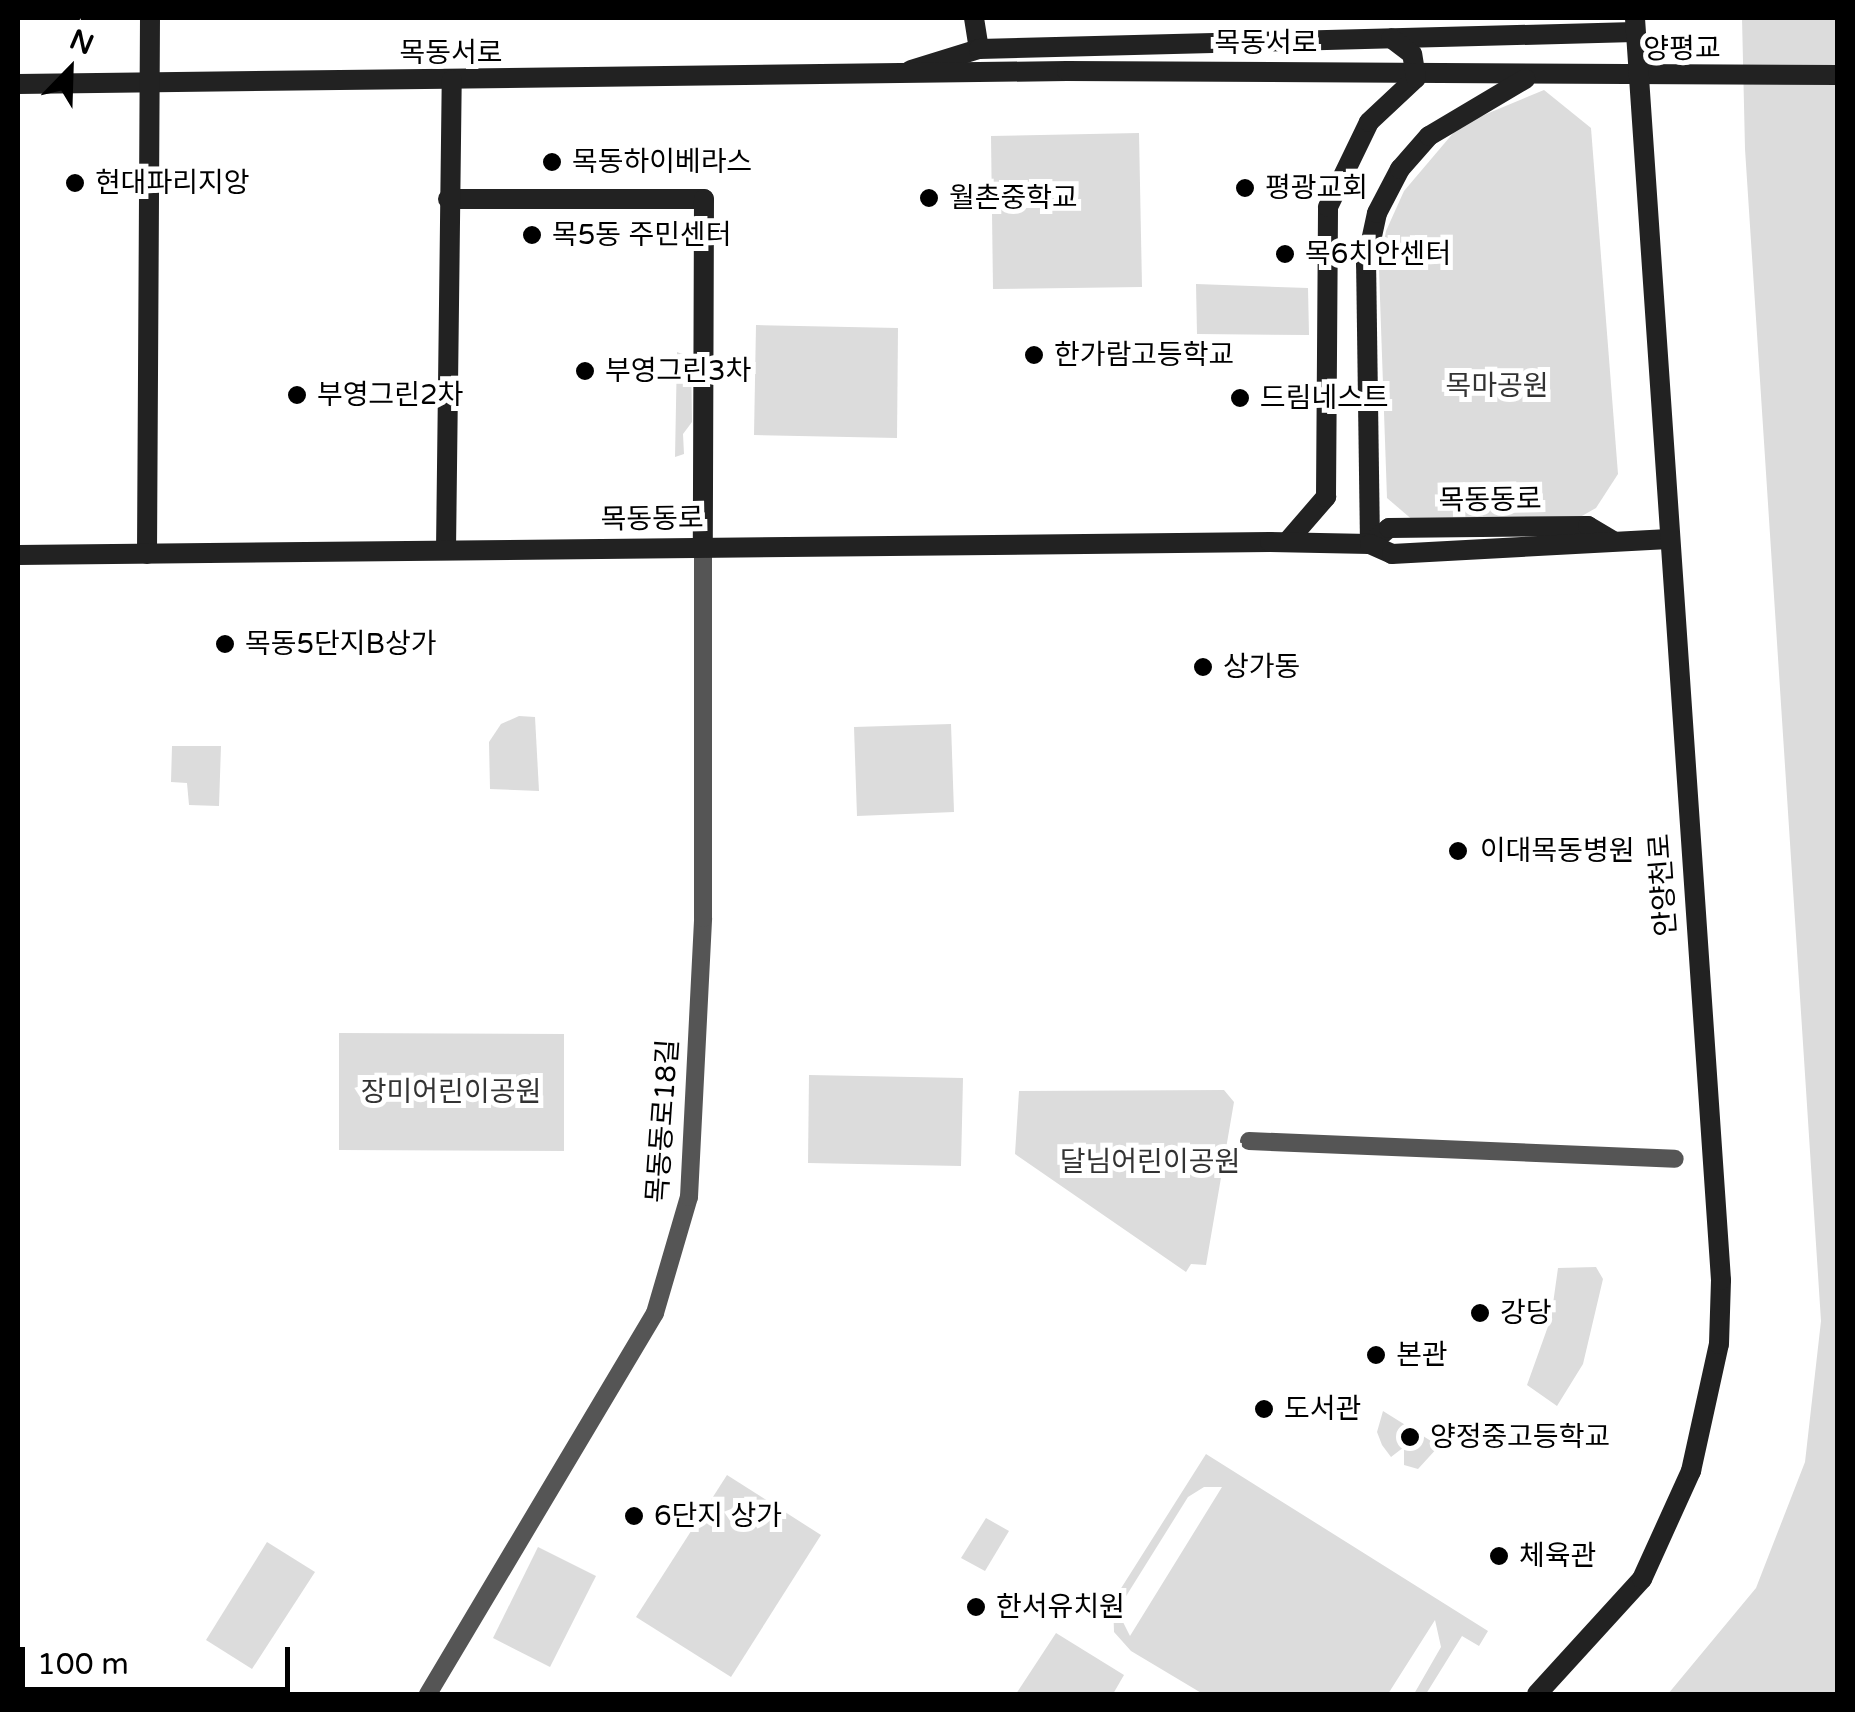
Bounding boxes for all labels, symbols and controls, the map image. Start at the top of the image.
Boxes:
north arrow [20,20,120,120]
text: N [65,22,99,62]
street label: 목동서로 [1214,26,1318,60]
street label: 양평교 [1643,32,1721,66]
street label: 목동서로 [399,36,503,70]
place label: 목동하이베라스 [572,145,752,179]
marker: 목동하이베라스 [541,151,563,173]
place label: 현대파리지앙 [95,166,250,200]
place label: 평광교회 [1265,171,1368,205]
marker: 현대파리지앙 [64,172,86,194]
marker: 평광교회 [1234,177,1256,199]
place label: 월촌중학교 [949,181,1078,215]
marker: 월촌중학교 [918,187,940,209]
place label: 목5동 주민센터 [552,218,731,252]
marker: 목5동 주민센터 [521,224,543,246]
place label: 목6치안센터 [1305,237,1451,271]
marker: 목6치안센터 [1274,243,1296,265]
place label: 한가람고등학교 [1054,338,1234,372]
marker: 한가람고등학교 [1023,344,1045,366]
place label: 부영그린3차 [605,354,751,388]
marker: 부영그린3차 [574,360,596,382]
park label: 목마공원 [1445,369,1549,403]
place label: 부영그린2차 [317,378,463,412]
place label: 드림네스트 [1260,381,1389,415]
marker: 부영그린2차 [286,384,308,406]
marker: 드림네스트 [1229,387,1251,409]
street label: 목동동로 [1438,482,1542,518]
street label: 목동동로 [600,501,704,537]
place label: 목동5단지B상가 [245,627,437,661]
marker: 목동5단지B상가 [214,633,236,655]
place label: 상가동 [1223,650,1300,684]
marker: 상가동 [1192,656,1214,678]
street label: 안양천로 [1643,832,1683,938]
place label: 이대목동병원 [1480,834,1635,868]
marker: 이대목동병원 [1445,838,1471,864]
street label: 목동동로18길 [641,1038,685,1204]
park label: 장미어린이공원 [361,1075,541,1109]
park label: 달님어린이공원 [1060,1145,1240,1179]
place label: 강당 [1500,1296,1552,1330]
marker: 강당 [1469,1302,1491,1324]
place label: 본관 [1396,1338,1448,1372]
marker: 본관 [1365,1344,1387,1366]
place label: 도서관 [1284,1392,1361,1426]
marker: 도서관 [1253,1398,1275,1420]
place label: 양정중고등학교 [1430,1420,1610,1454]
marker: 양정중고등학교 [1399,1426,1421,1448]
place label: 6단지 상가 [654,1499,782,1533]
marker: 6단지 상가 [623,1505,645,1527]
place label: 체육관 [1519,1539,1596,1573]
marker: 체육관 [1488,1545,1510,1567]
place label: 한서유치원 [996,1590,1125,1624]
marker: 한서유치원 [965,1596,987,1618]
scale bar [25,1627,295,1689]
text: 100 m [37,1646,129,1683]

